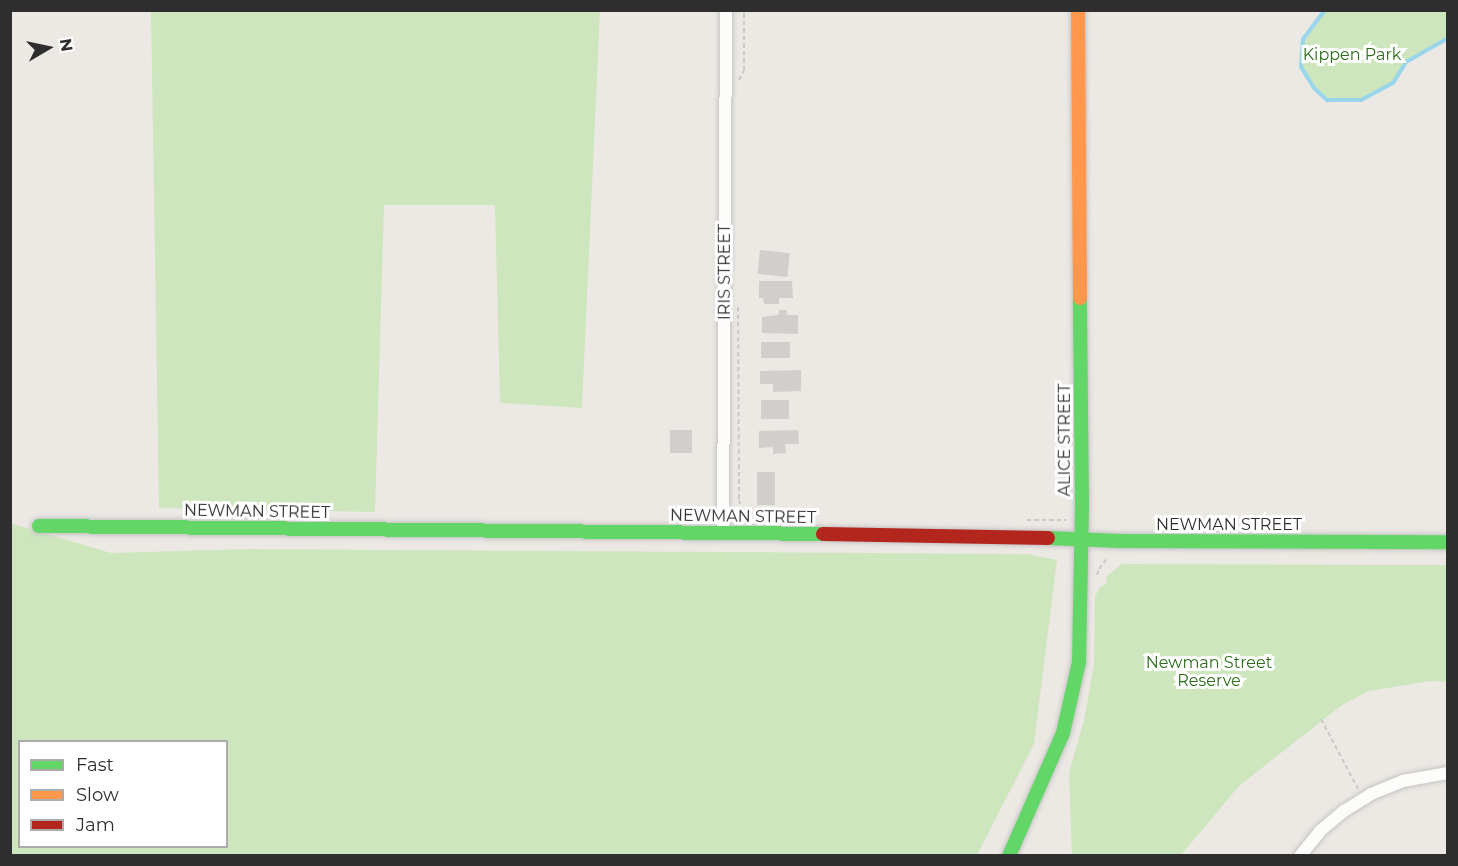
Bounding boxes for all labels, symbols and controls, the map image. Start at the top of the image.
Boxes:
north arrow [18,18,78,78]
text: N [56,37,77,53]
park label: Kippen Park [1303,45,1401,65]
street label: IRIS STREET [715,224,735,320]
street label: ALICE STREET [1055,384,1075,496]
street label: NEWMAN STREET [184,501,330,523]
street label: NEWMAN STREET [670,506,816,528]
street label: NEWMAN STREET [1156,515,1302,535]
park label: Newman Street Reserve [1146,653,1272,691]
legend [18,740,228,848]
text: Fast [76,754,114,776]
text: Slow [76,784,119,806]
text: Jam [76,814,115,836]

